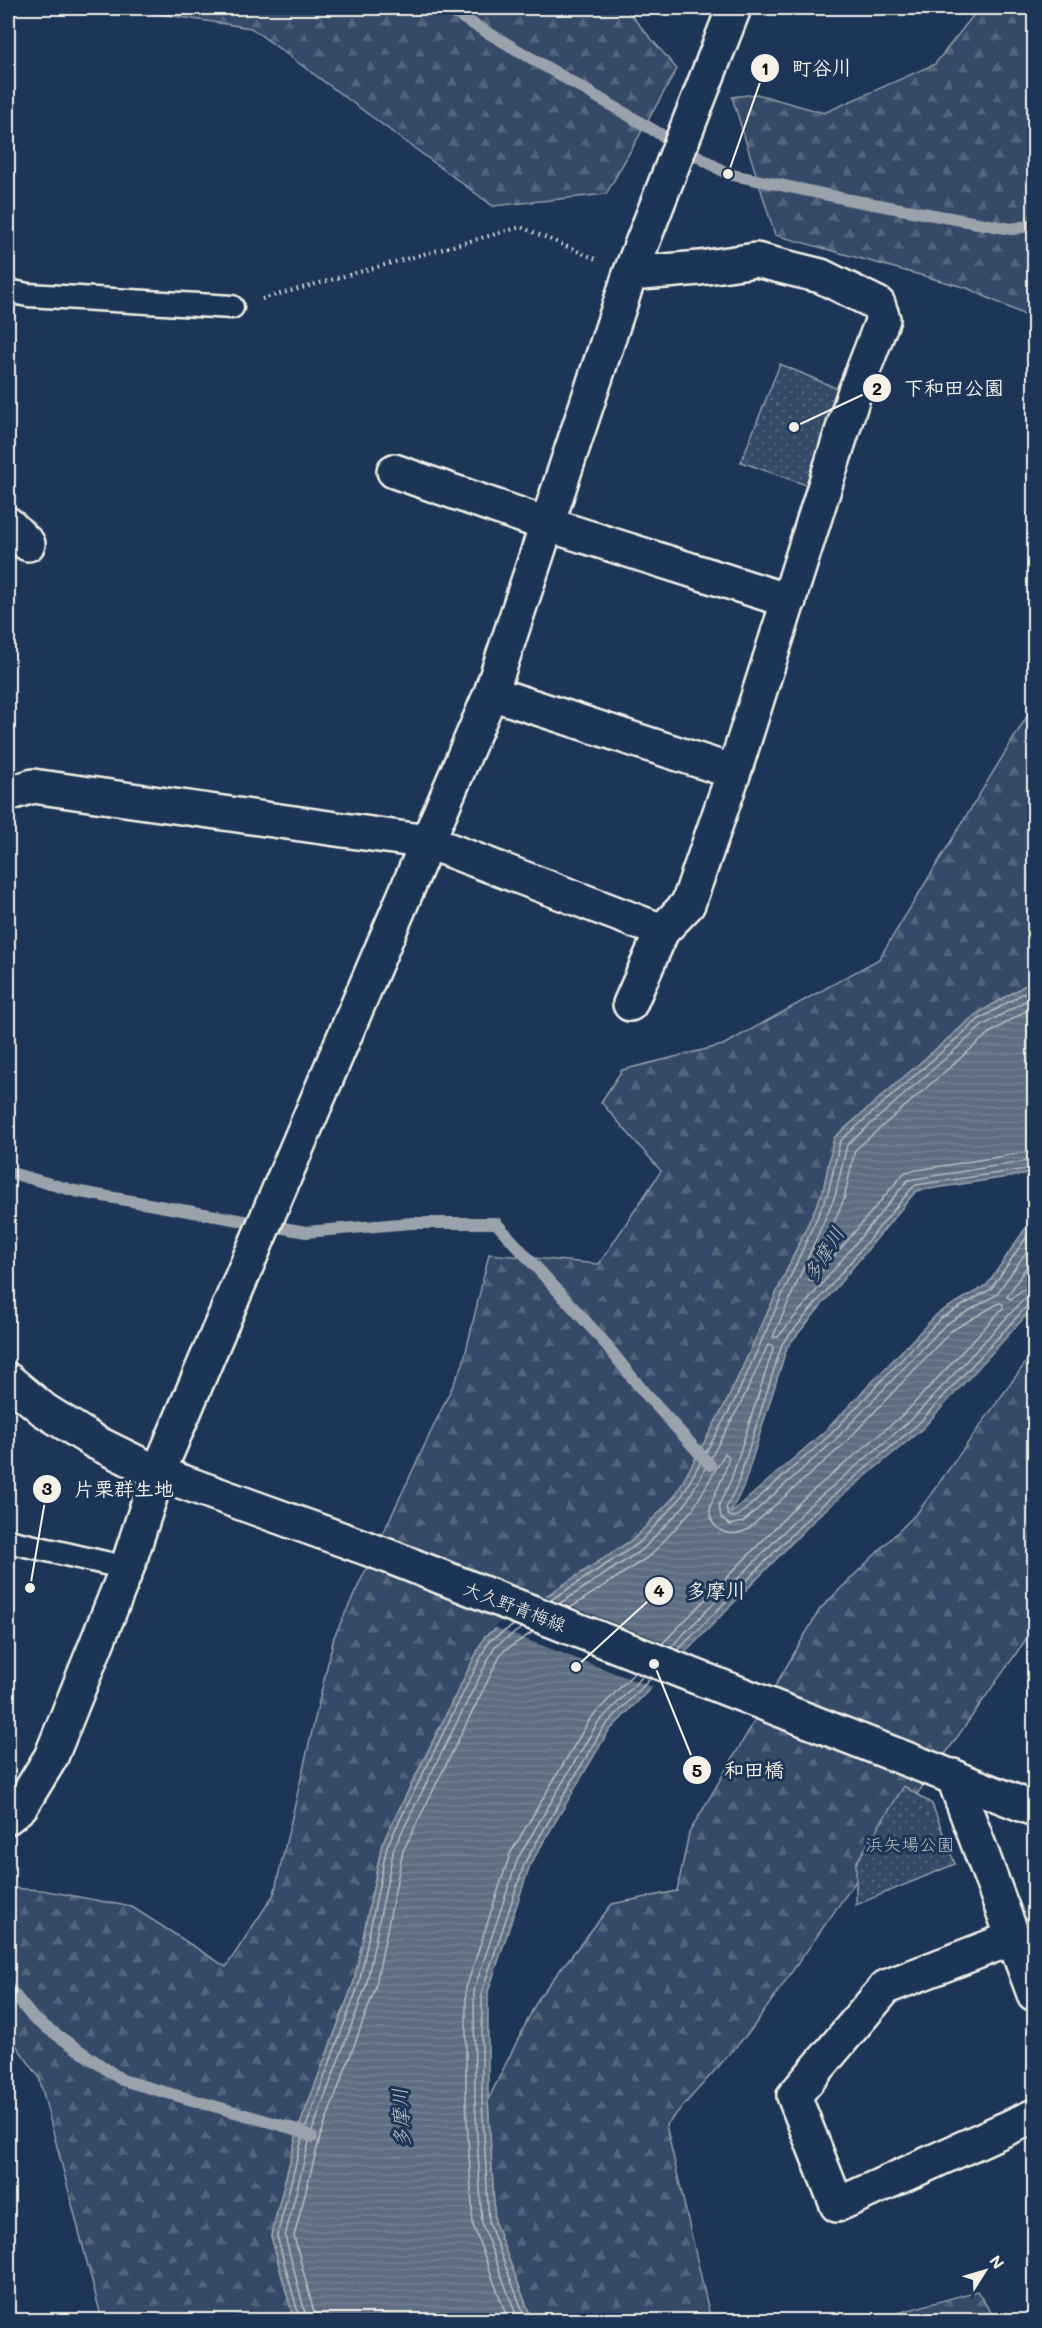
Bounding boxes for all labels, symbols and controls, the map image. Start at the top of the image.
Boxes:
callout: 町谷川 [750,49,864,87]
text: 町谷川 [792,54,852,80]
text: 1 [761,56,769,80]
callout: 下和田公園 [862,369,1016,407]
text: 下和田公園 [904,374,1004,400]
text: 2 [872,376,882,400]
water label: 多摩川 [796,1222,850,1286]
callout: 片栗群生地 [32,1470,186,1508]
text: 片栗群生地 [74,1475,174,1501]
text: 3 [42,1476,53,1500]
callout: 多摩川 [644,1572,758,1610]
street label: 大久野青梅線 [460,1575,570,1637]
text: 多摩川 [686,1577,746,1603]
text: 4 [653,1578,665,1602]
callout: 和田橋 [682,1751,796,1789]
text: 和田橋 [724,1756,784,1782]
text: 5 [692,1758,702,1782]
park label: 浜矢場公園 [865,1832,955,1856]
water label: 多摩川 [385,2087,415,2149]
north arrow [955,2241,1015,2301]
text: N [985,2250,1009,2273]

